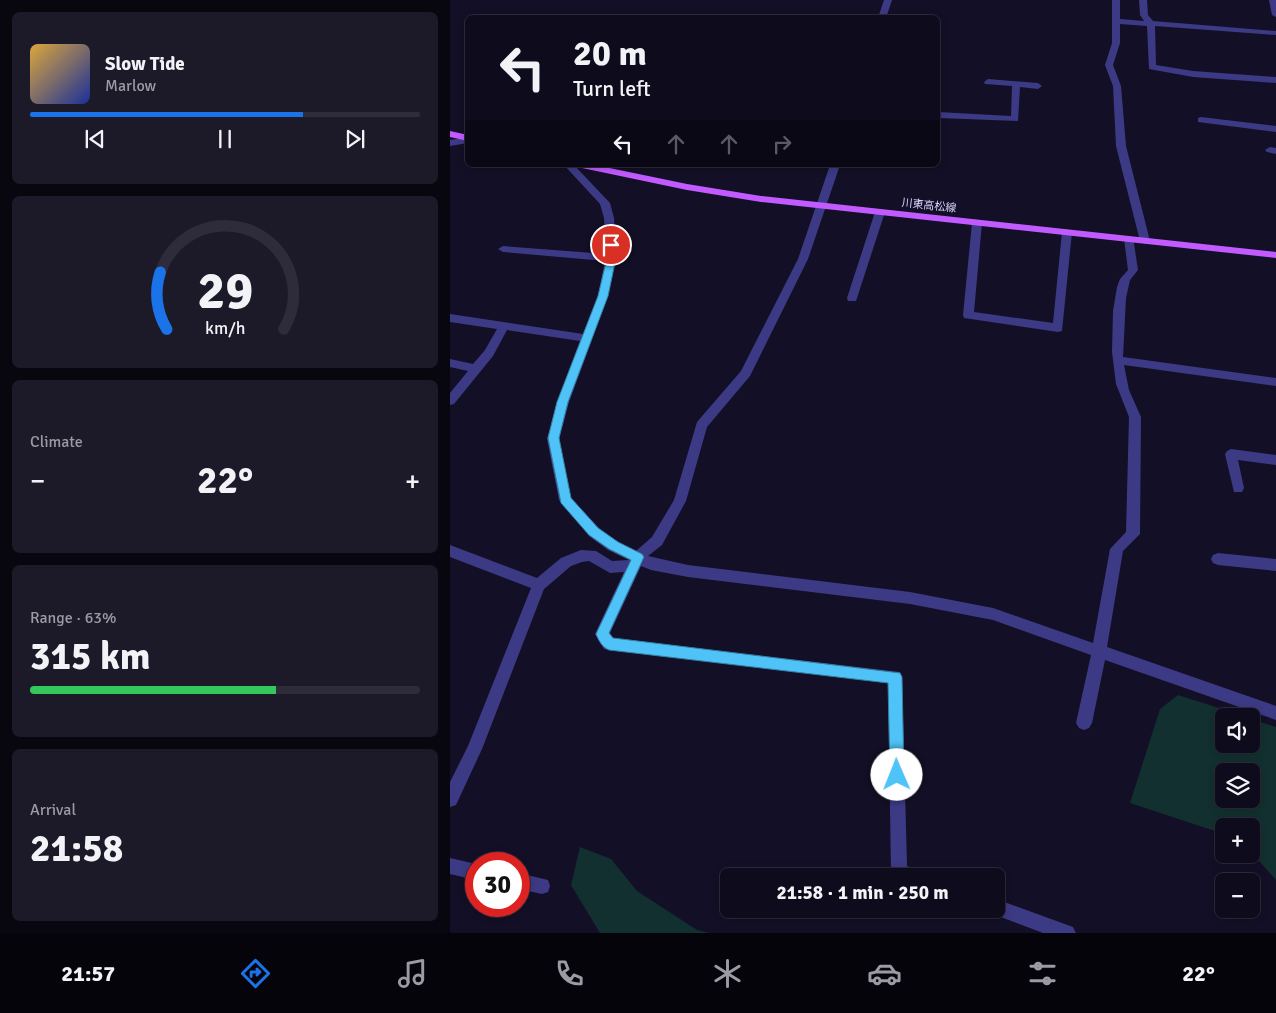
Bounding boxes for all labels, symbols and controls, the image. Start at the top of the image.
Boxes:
text: 20 m [573,32,647,75]
icon: left [490,35,555,100]
text: Slow Tide [105,52,185,76]
text: Turn left [573,75,651,102]
text: Marlow [105,76,156,96]
icon: previous [81,125,109,153]
icon: pause [211,125,239,153]
icon: next [341,125,369,153]
icon: left [609,130,637,158]
icon: ahead [662,130,690,158]
icon: ahead [715,130,743,158]
icon: right [768,130,796,158]
street label: 川東高松線 [901,196,957,215]
pin [590,224,632,266]
icon: arrive [597,231,625,259]
text: 29 [197,259,253,323]
text: km/h [205,317,245,339]
text: Climate [30,432,83,452]
text: 22° [197,457,253,504]
text: − [30,464,45,498]
text: + [405,464,420,498]
text: Range · 63% [30,608,116,628]
text: 315 km [30,633,151,680]
map controls [1215,708,1260,918]
button: sound [1215,708,1260,753]
position arrow [870,748,922,800]
button: layers [1215,763,1260,808]
text: Arrival [30,800,76,820]
button: + [1215,818,1260,863]
text: 21:58 [30,825,123,872]
speed limit sign: 30 [465,852,530,917]
button: − [1215,873,1260,918]
text: 21:58 · 1 min · 250 m [776,881,949,905]
icon: directions [238,956,273,991]
icon: music [395,956,430,991]
icon: phone [552,956,587,991]
icon: climate [710,956,745,991]
icon: car [867,956,902,991]
icon: filters [1025,956,1060,991]
text: 21:57 [61,960,115,987]
text: 22° [1182,960,1215,987]

